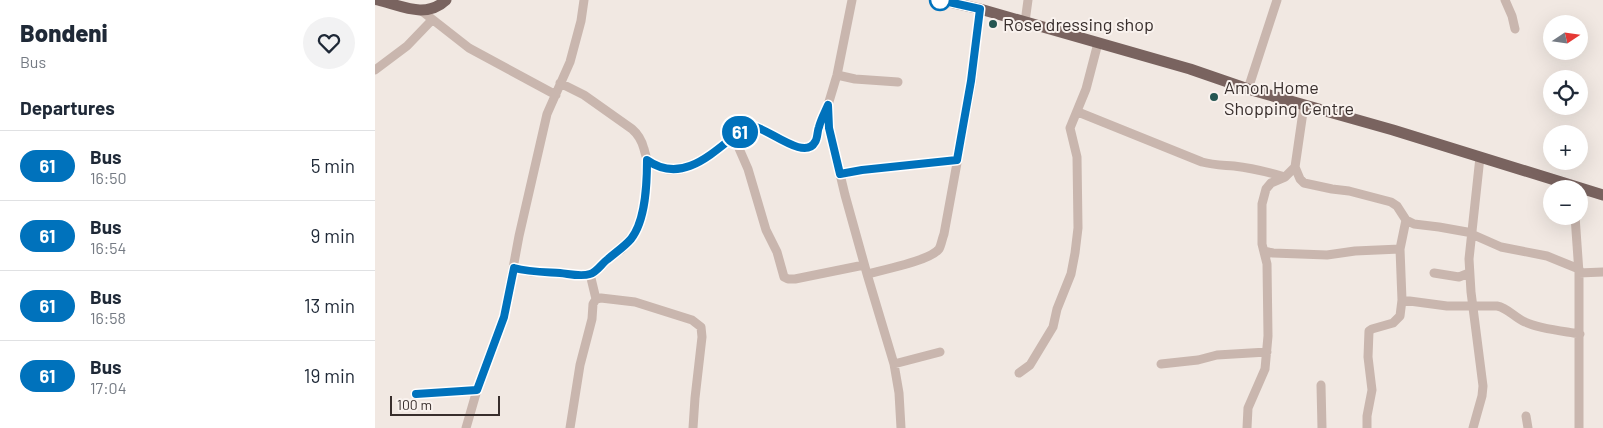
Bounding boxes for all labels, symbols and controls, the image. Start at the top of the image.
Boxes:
unlabelled marker [929,0,951,11]
place label: Rose dressing shop [1003,13,1154,35]
north arrow [1543,15,1587,60]
map controls [1543,15,1588,225]
button: heart [303,17,355,69]
text: Bondeni [20,18,108,47]
marker: Rose dressing shop [987,18,999,30]
text: Bus [20,52,46,71]
button: locate [1543,70,1588,115]
place label: Amon Home Shopping Centre [1224,76,1354,119]
marker: Amon Home Shopping Centre [1208,91,1220,103]
text: Departures [20,96,115,119]
line badge: 61 [717,116,763,148]
text: 61 [732,121,748,143]
button: + [1543,125,1588,170]
text: Bus [90,145,122,168]
text: 5 min [311,154,355,177]
text: 61 [40,155,55,177]
text: 16:50 [90,168,127,187]
button: − [1543,180,1588,225]
text: Bus [90,215,122,238]
text: 9 min [311,224,355,247]
text: 61 [40,225,55,247]
text: 16:54 [90,238,126,257]
text: Bus [90,285,122,308]
text: 13 min [304,294,355,317]
text: 61 [40,295,55,317]
text: 16:58 [90,308,126,327]
text: Bus [90,355,122,378]
text: 19 min [304,364,355,387]
text: 61 [40,365,55,387]
text: 17:04 [90,378,126,397]
scale bar [390,393,500,416]
text: 100 m [397,396,432,413]

